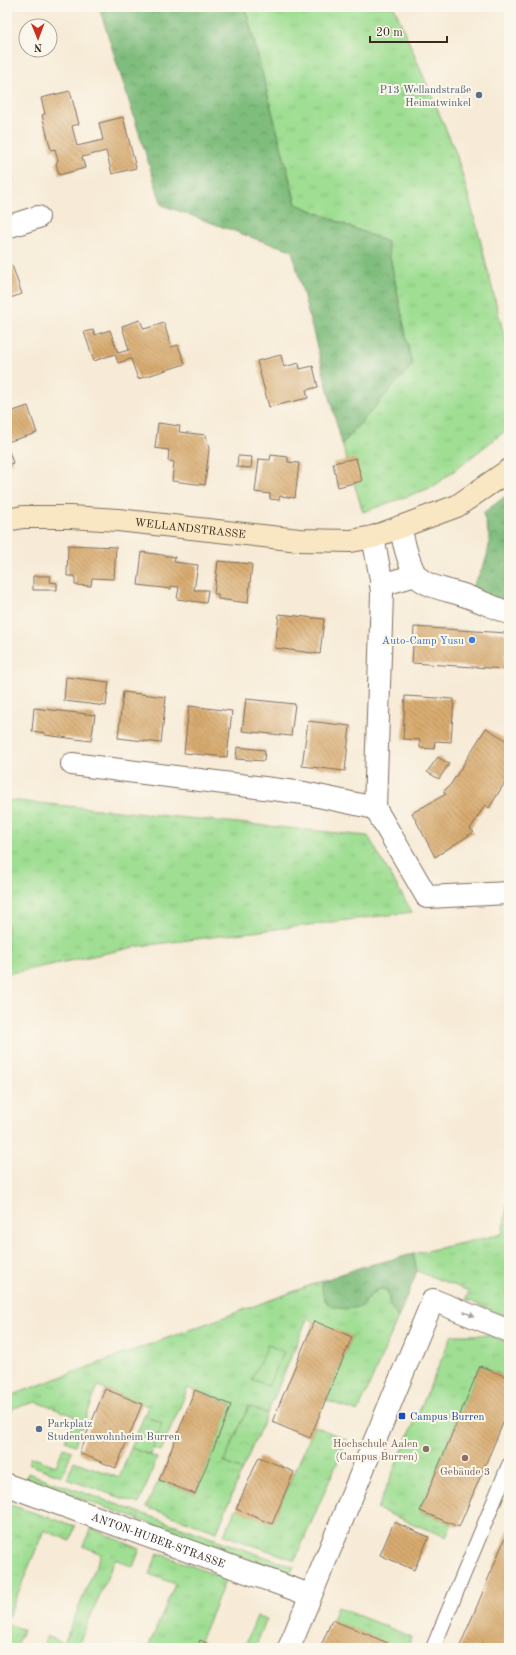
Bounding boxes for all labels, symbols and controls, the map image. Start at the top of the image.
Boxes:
north arrow [18,18,58,58]
scale bar [370,18,447,44]
text: 20 m [376,27,403,39]
text: N [33,41,42,52]
place label: P13 Wellandstraße Heimatwinkel [379,85,471,109]
marker: P13 Wellandstraße Heimatwinkel [474,90,484,100]
street label: WELLANDSTRASSE [134,518,246,541]
marker: Auto-Camp Yusu [467,635,477,645]
place label: Auto-Camp Yusu [382,636,464,647]
one-way arrow [464,1312,476,1318]
marker: Campus Burren [397,1411,407,1421]
place label: Campus Burren [410,1412,485,1423]
place label: Parkplatz Studentenwohnheim Burren [47,1419,180,1443]
marker: Parkplatz Studentenwohnheim Burren [34,1424,44,1434]
place label: Hochschule Aalen (Campus Burren) [333,1439,418,1463]
marker: Hochschule Aalen (Campus Burren) [421,1444,431,1454]
marker: Gebäude 3 [460,1453,470,1463]
place label: Gebäude 3 [440,1467,490,1478]
street label: ANTON-HUBER-STRASSE [89,1512,226,1571]

